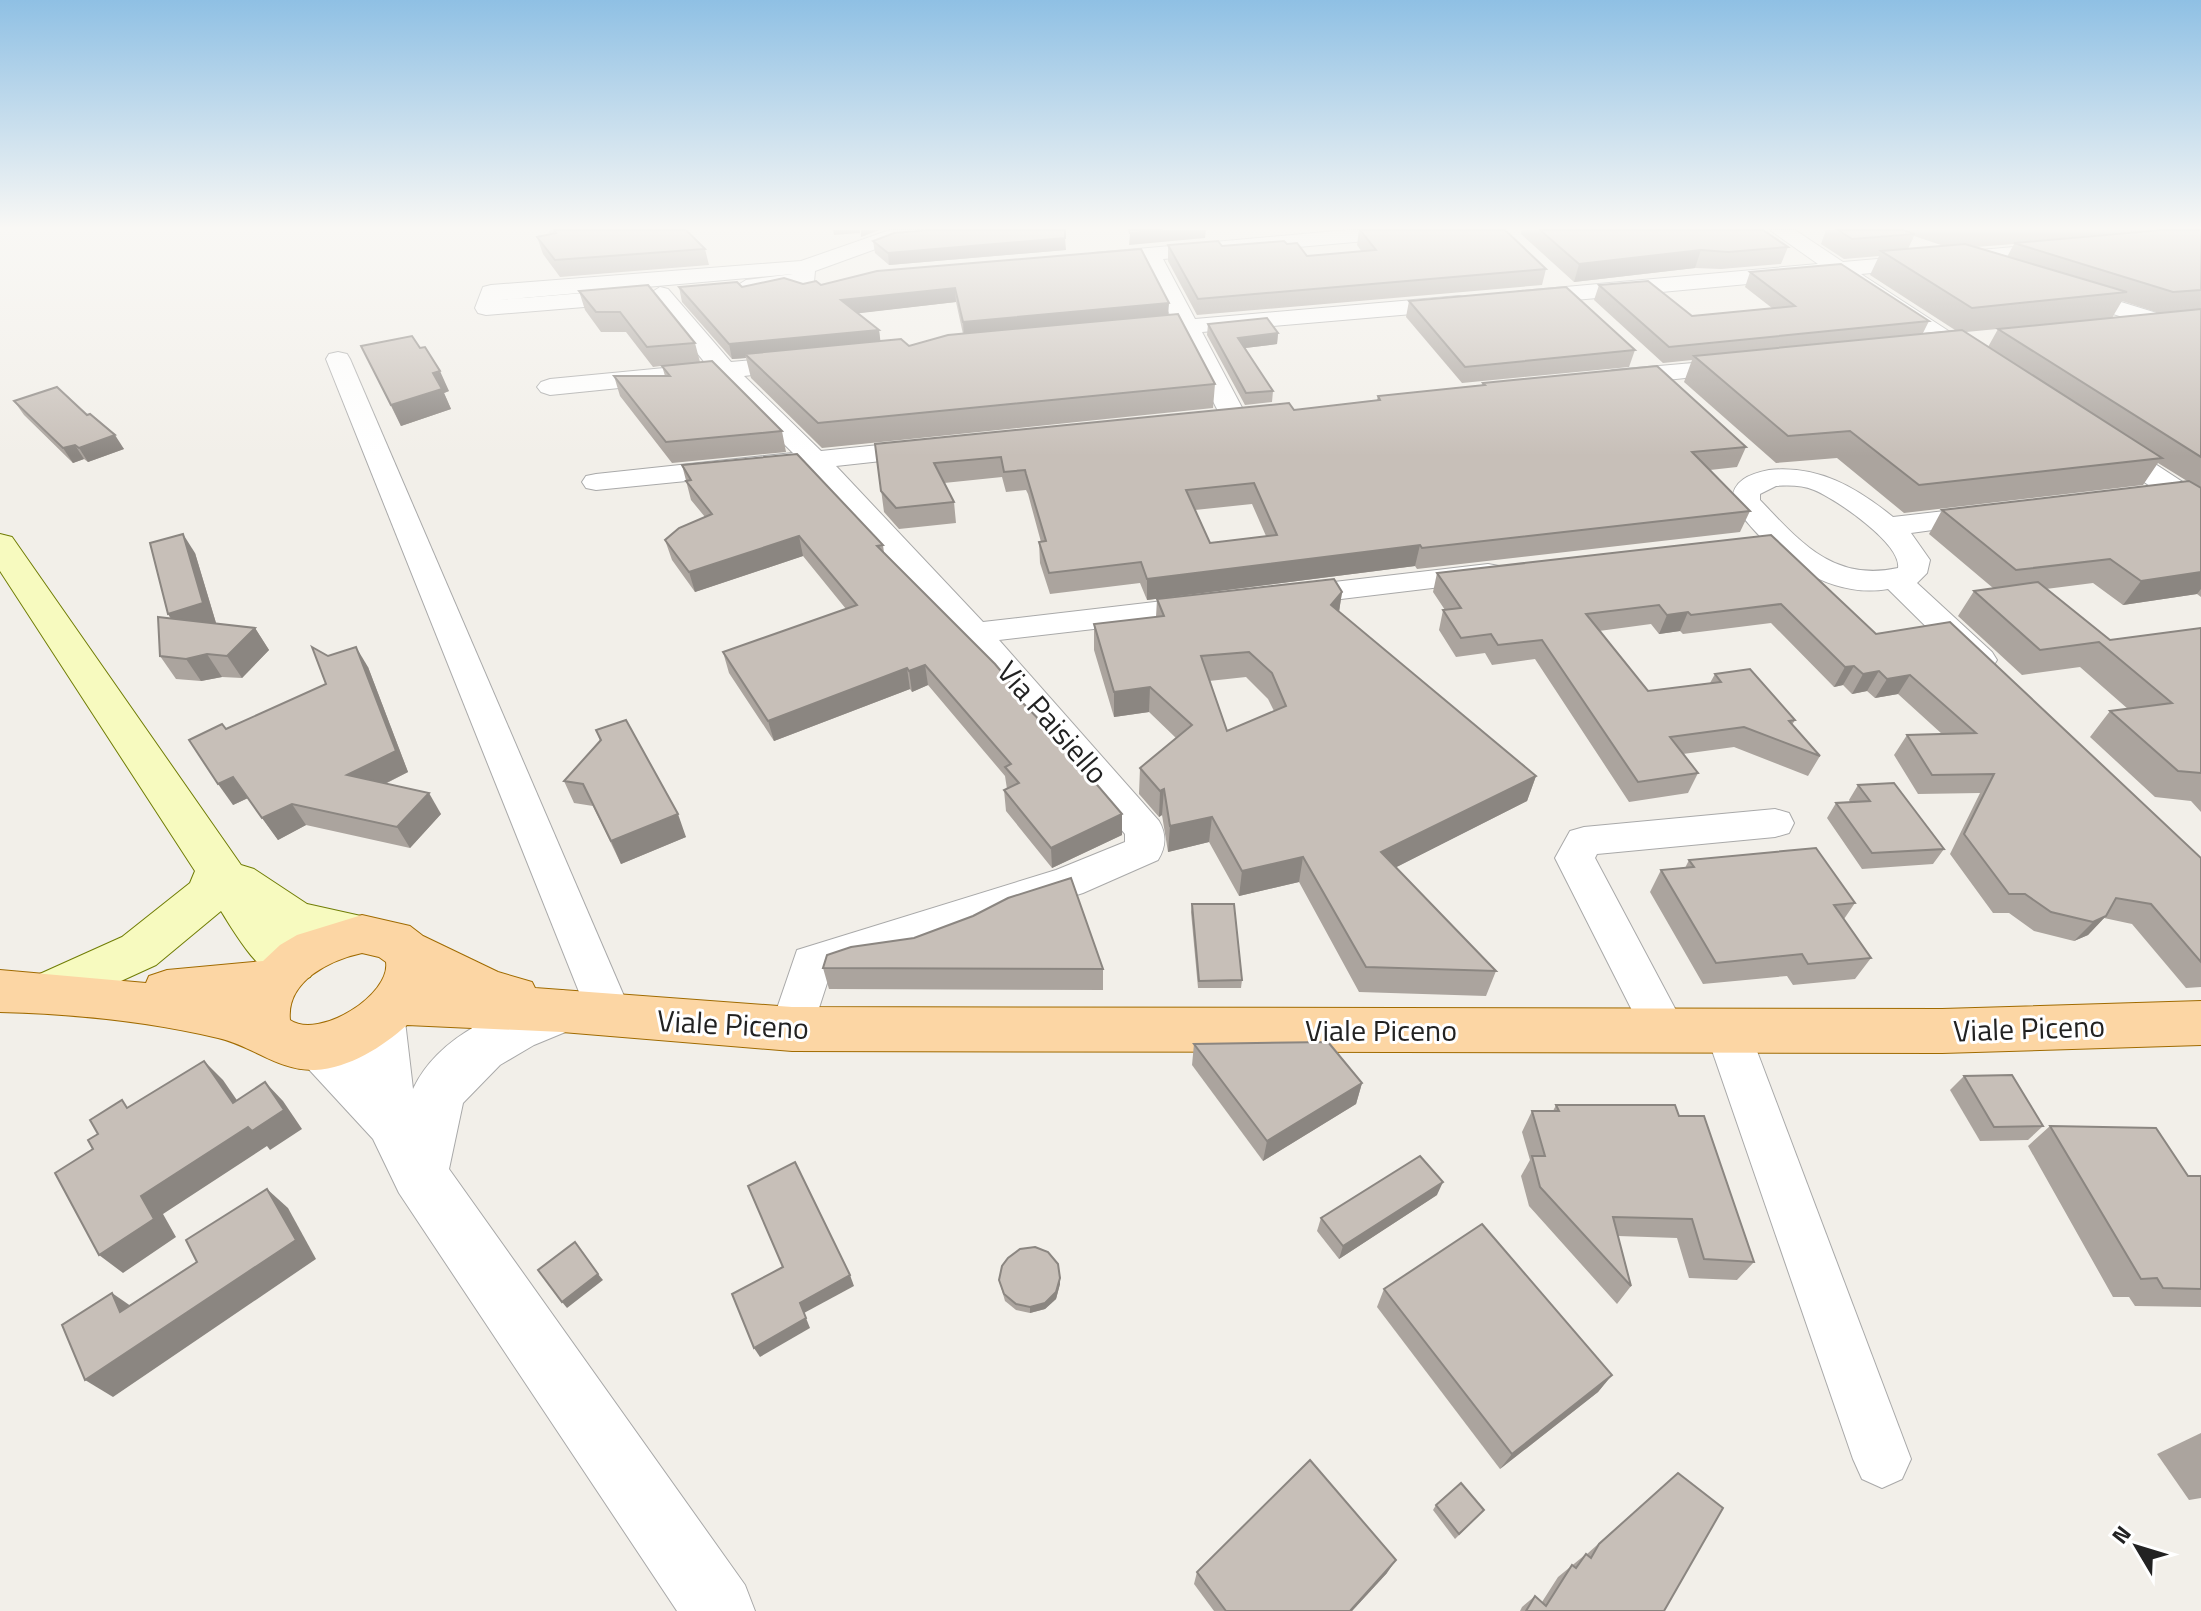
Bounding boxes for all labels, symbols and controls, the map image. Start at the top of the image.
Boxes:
street label: Via Paisiello [986,650,1120,794]
street label: Viale Piceno [656,997,810,1051]
street label: Viale Piceno [1952,1002,2106,1054]
street label: Viale Piceno [1305,1007,1457,1053]
north arrow [2097,1507,2177,1587]
text: N [2103,1518,2139,1551]

